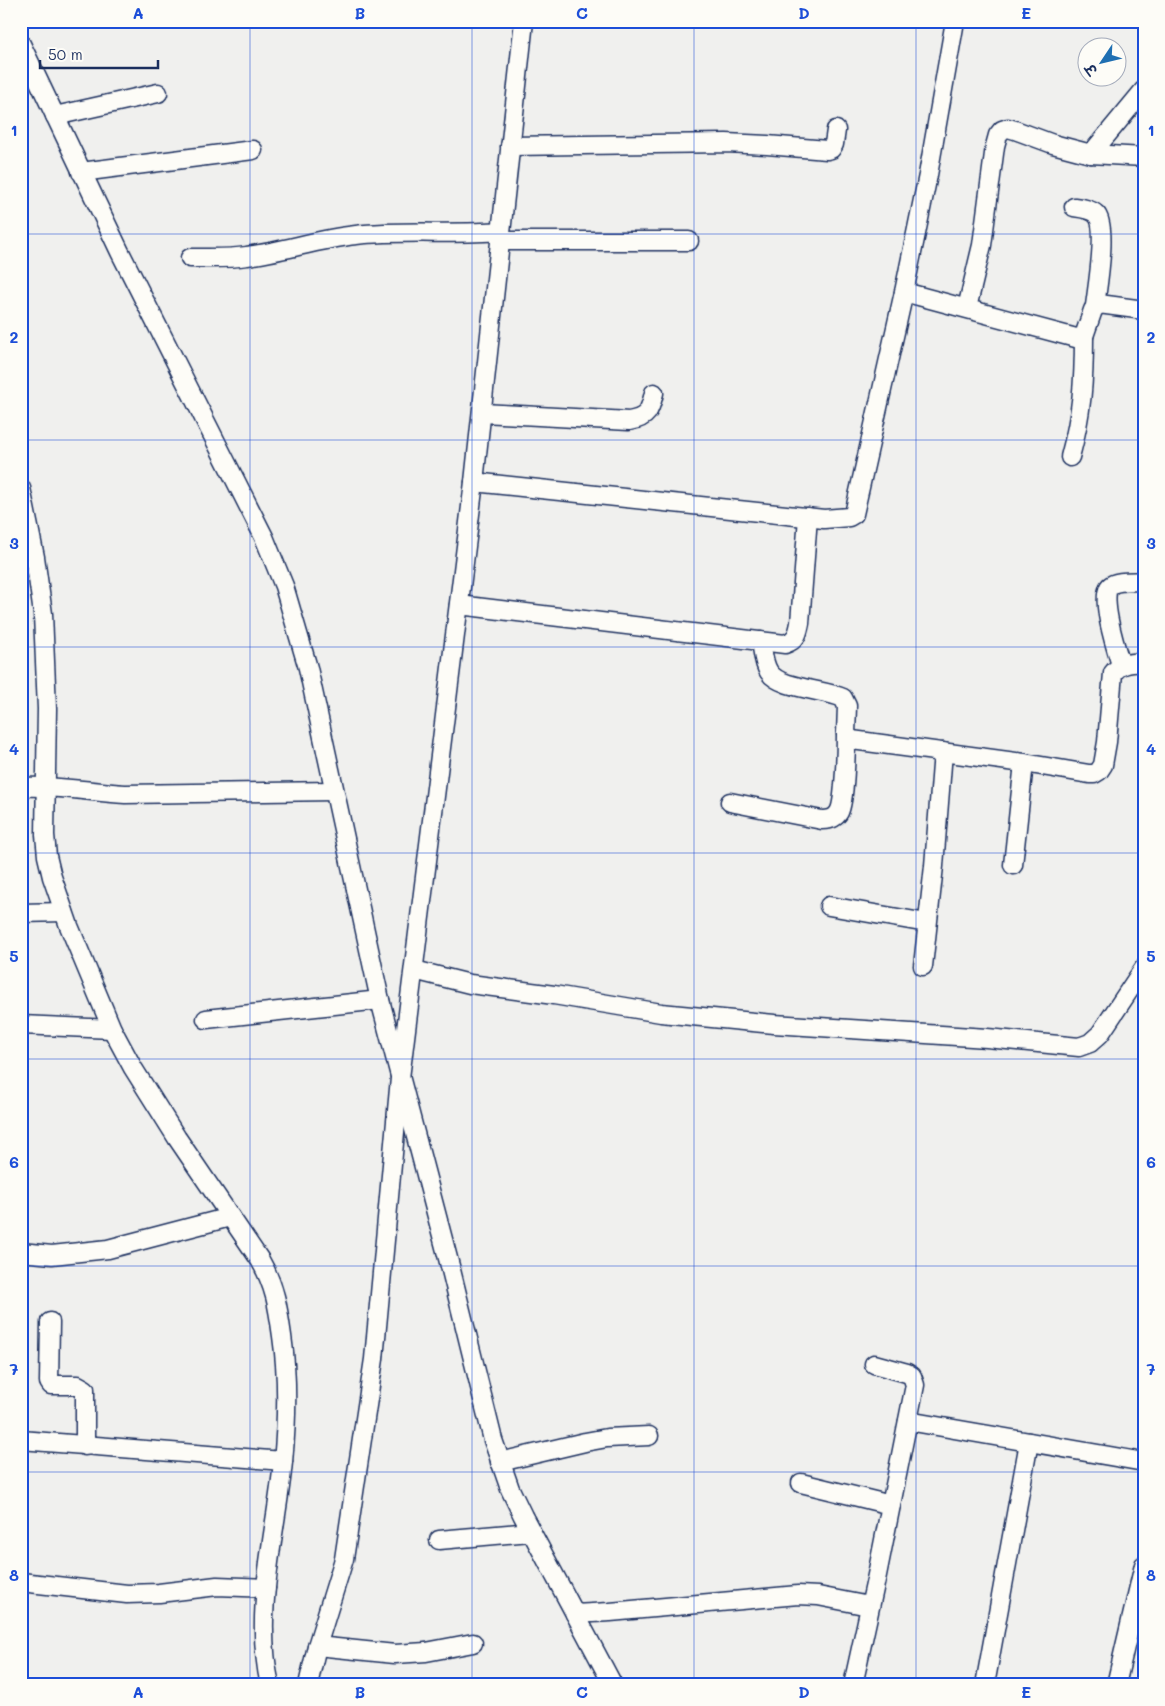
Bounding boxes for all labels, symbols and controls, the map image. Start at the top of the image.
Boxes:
text: A [132,2,144,23]
text: B [355,2,365,23]
text: C [576,2,588,23]
text: D [798,2,810,23]
text: E [1021,2,1031,23]
scale bar [40,38,158,70]
north arrow [1078,38,1128,88]
text: 50 m [48,44,83,64]
text: उ [1080,59,1103,81]
text: 1 [10,119,18,140]
text: 1 [1147,119,1155,140]
text: 2 [10,326,19,347]
text: 2 [1147,326,1156,347]
text: 3 [9,532,19,553]
text: 3 [1146,532,1156,553]
text: 4 [9,738,19,759]
text: 4 [1146,738,1156,759]
text: 5 [9,945,19,966]
text: 5 [1146,945,1156,966]
text: 6 [9,1151,19,1172]
text: 6 [1146,1151,1156,1172]
text: 7 [10,1358,19,1379]
text: 7 [1147,1358,1156,1379]
text: 8 [9,1564,19,1585]
text: 8 [1146,1564,1156,1585]
text: A [132,1681,144,1702]
text: B [355,1681,365,1702]
text: C [576,1681,588,1702]
text: D [798,1681,810,1702]
text: E [1021,1681,1031,1702]

